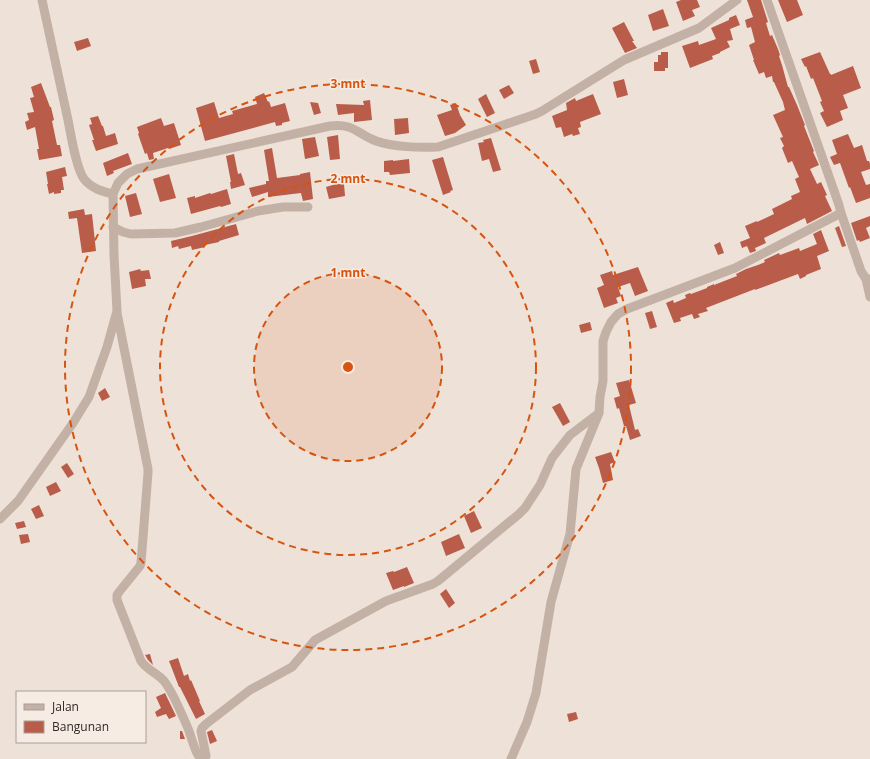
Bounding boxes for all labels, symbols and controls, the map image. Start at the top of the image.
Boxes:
text: 3 mnt [331,75,365,92]
text: 2 mnt [331,170,365,187]
text: 1 mnt [331,264,365,281]
centre of rings [341,360,355,374]
legend [16,691,146,743]
text: Jalan [51,698,79,715]
text: Bangunan [52,718,109,735]

